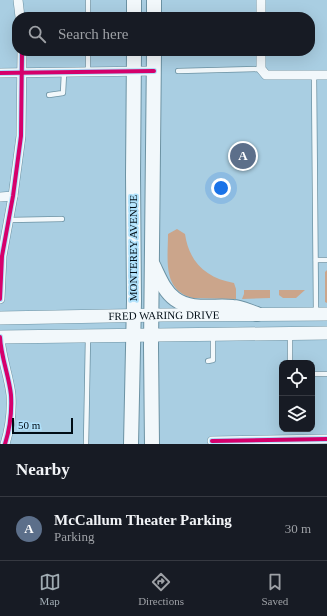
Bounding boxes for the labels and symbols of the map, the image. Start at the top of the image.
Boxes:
pin: A [230,141,256,171]
your location [211,178,231,198]
street label: MONTEREY AVENUE [127,194,139,301]
street label: FRED WARING DRIVE [108,309,220,322]
scale bar [12,416,73,435]

